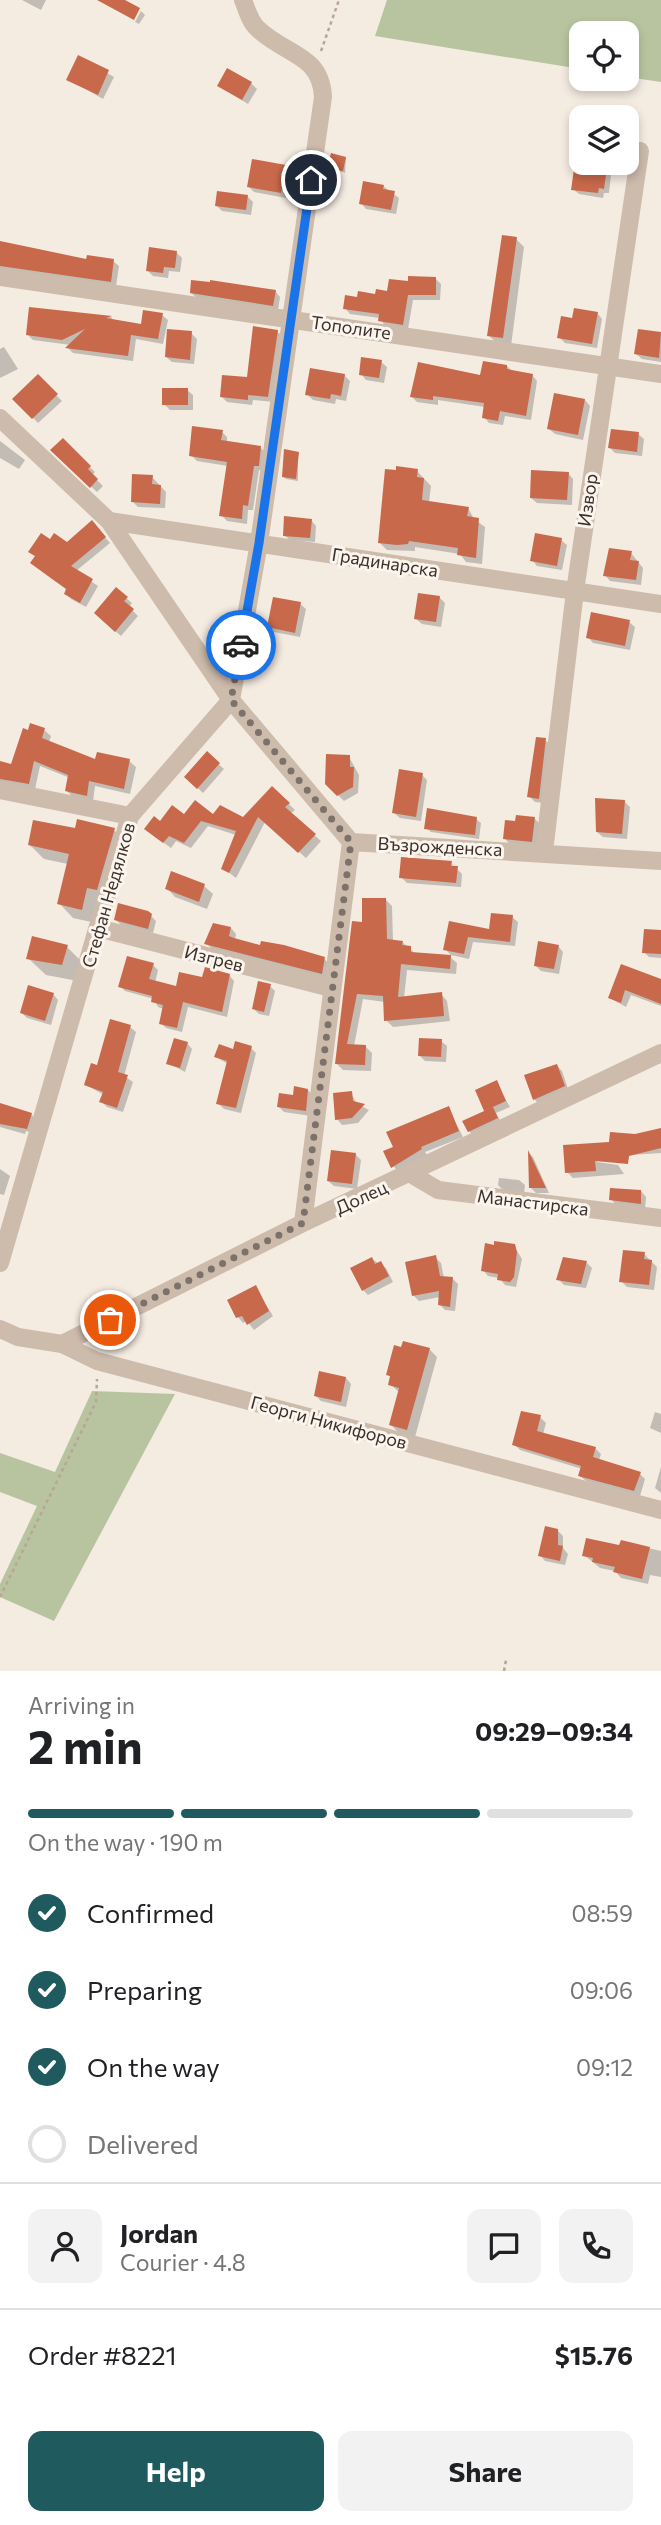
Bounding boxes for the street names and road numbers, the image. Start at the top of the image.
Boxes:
street label: Тополите [310,311,392,343]
street label: Извор [572,472,602,528]
street label: Градинарска [330,543,440,581]
street label: Стефан Недялков [77,820,139,970]
street label: Възрожденска [377,832,503,860]
street label: Изгрев [182,940,246,976]
street label: Долец [331,1175,391,1219]
street label: Манастирска [476,1184,590,1220]
street label: Георги Никифоров [249,1391,409,1453]

